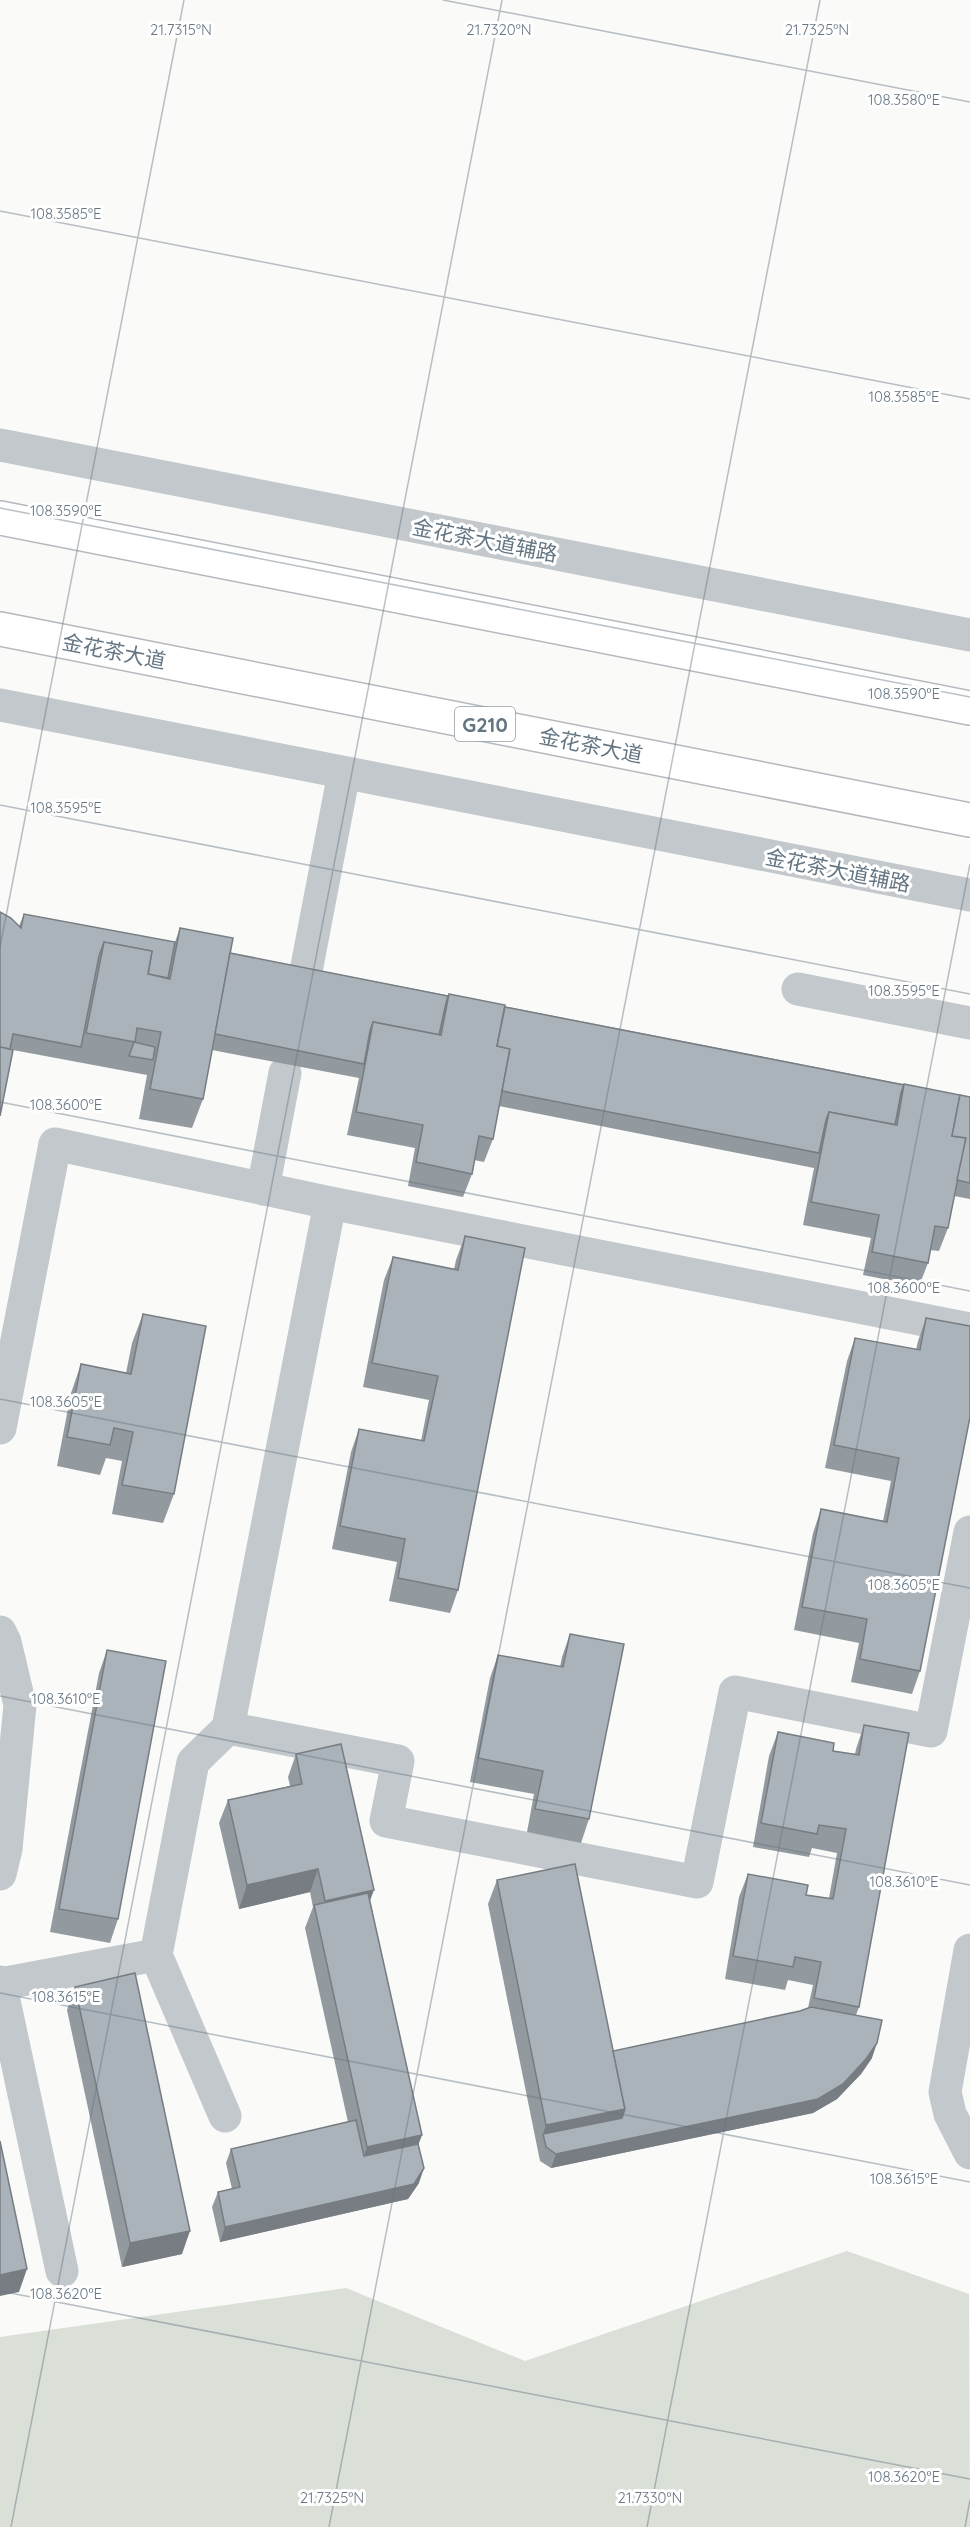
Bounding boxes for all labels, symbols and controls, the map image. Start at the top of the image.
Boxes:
text: 21.7315°N [150,20,212,39]
text: 21.7320°N [466,20,532,39]
text: 21.7325°N [785,20,849,39]
text: 108.3580°E [868,90,940,109]
text: 108.3585°E [30,204,102,223]
text: 108.3585°E [868,387,940,406]
text: 108.3590°E [30,501,102,520]
street label: 金花茶大道辅路 [410,513,560,567]
street label: 金花茶大道 [60,628,168,674]
text: 108.3590°E [868,684,940,703]
road number: G210 [455,707,515,741]
street label: 金花茶大道 [537,722,645,768]
text: 108.3595°E [30,798,102,817]
street label: 金花茶大道辅路 [763,843,913,897]
text: 108.3595°E [868,981,940,1000]
text: 108.3600°E [30,1095,102,1114]
text: 108.3600°E [868,1278,940,1297]
text: 108.3605°E [30,1392,102,1411]
text: 108.3605°E [868,1575,940,1594]
text: 108.3610°E [31,1689,101,1708]
text: 108.3610°E [869,1872,939,1891]
text: 108.3615°E [32,1987,100,2006]
text: 108.3615°E [870,2169,938,2188]
text: 108.3620°E [30,2284,102,2303]
text: 108.3620°E [868,2467,940,2486]
text: 21.7325°N [300,2488,364,2507]
text: 21.7330°N [618,2488,682,2507]

